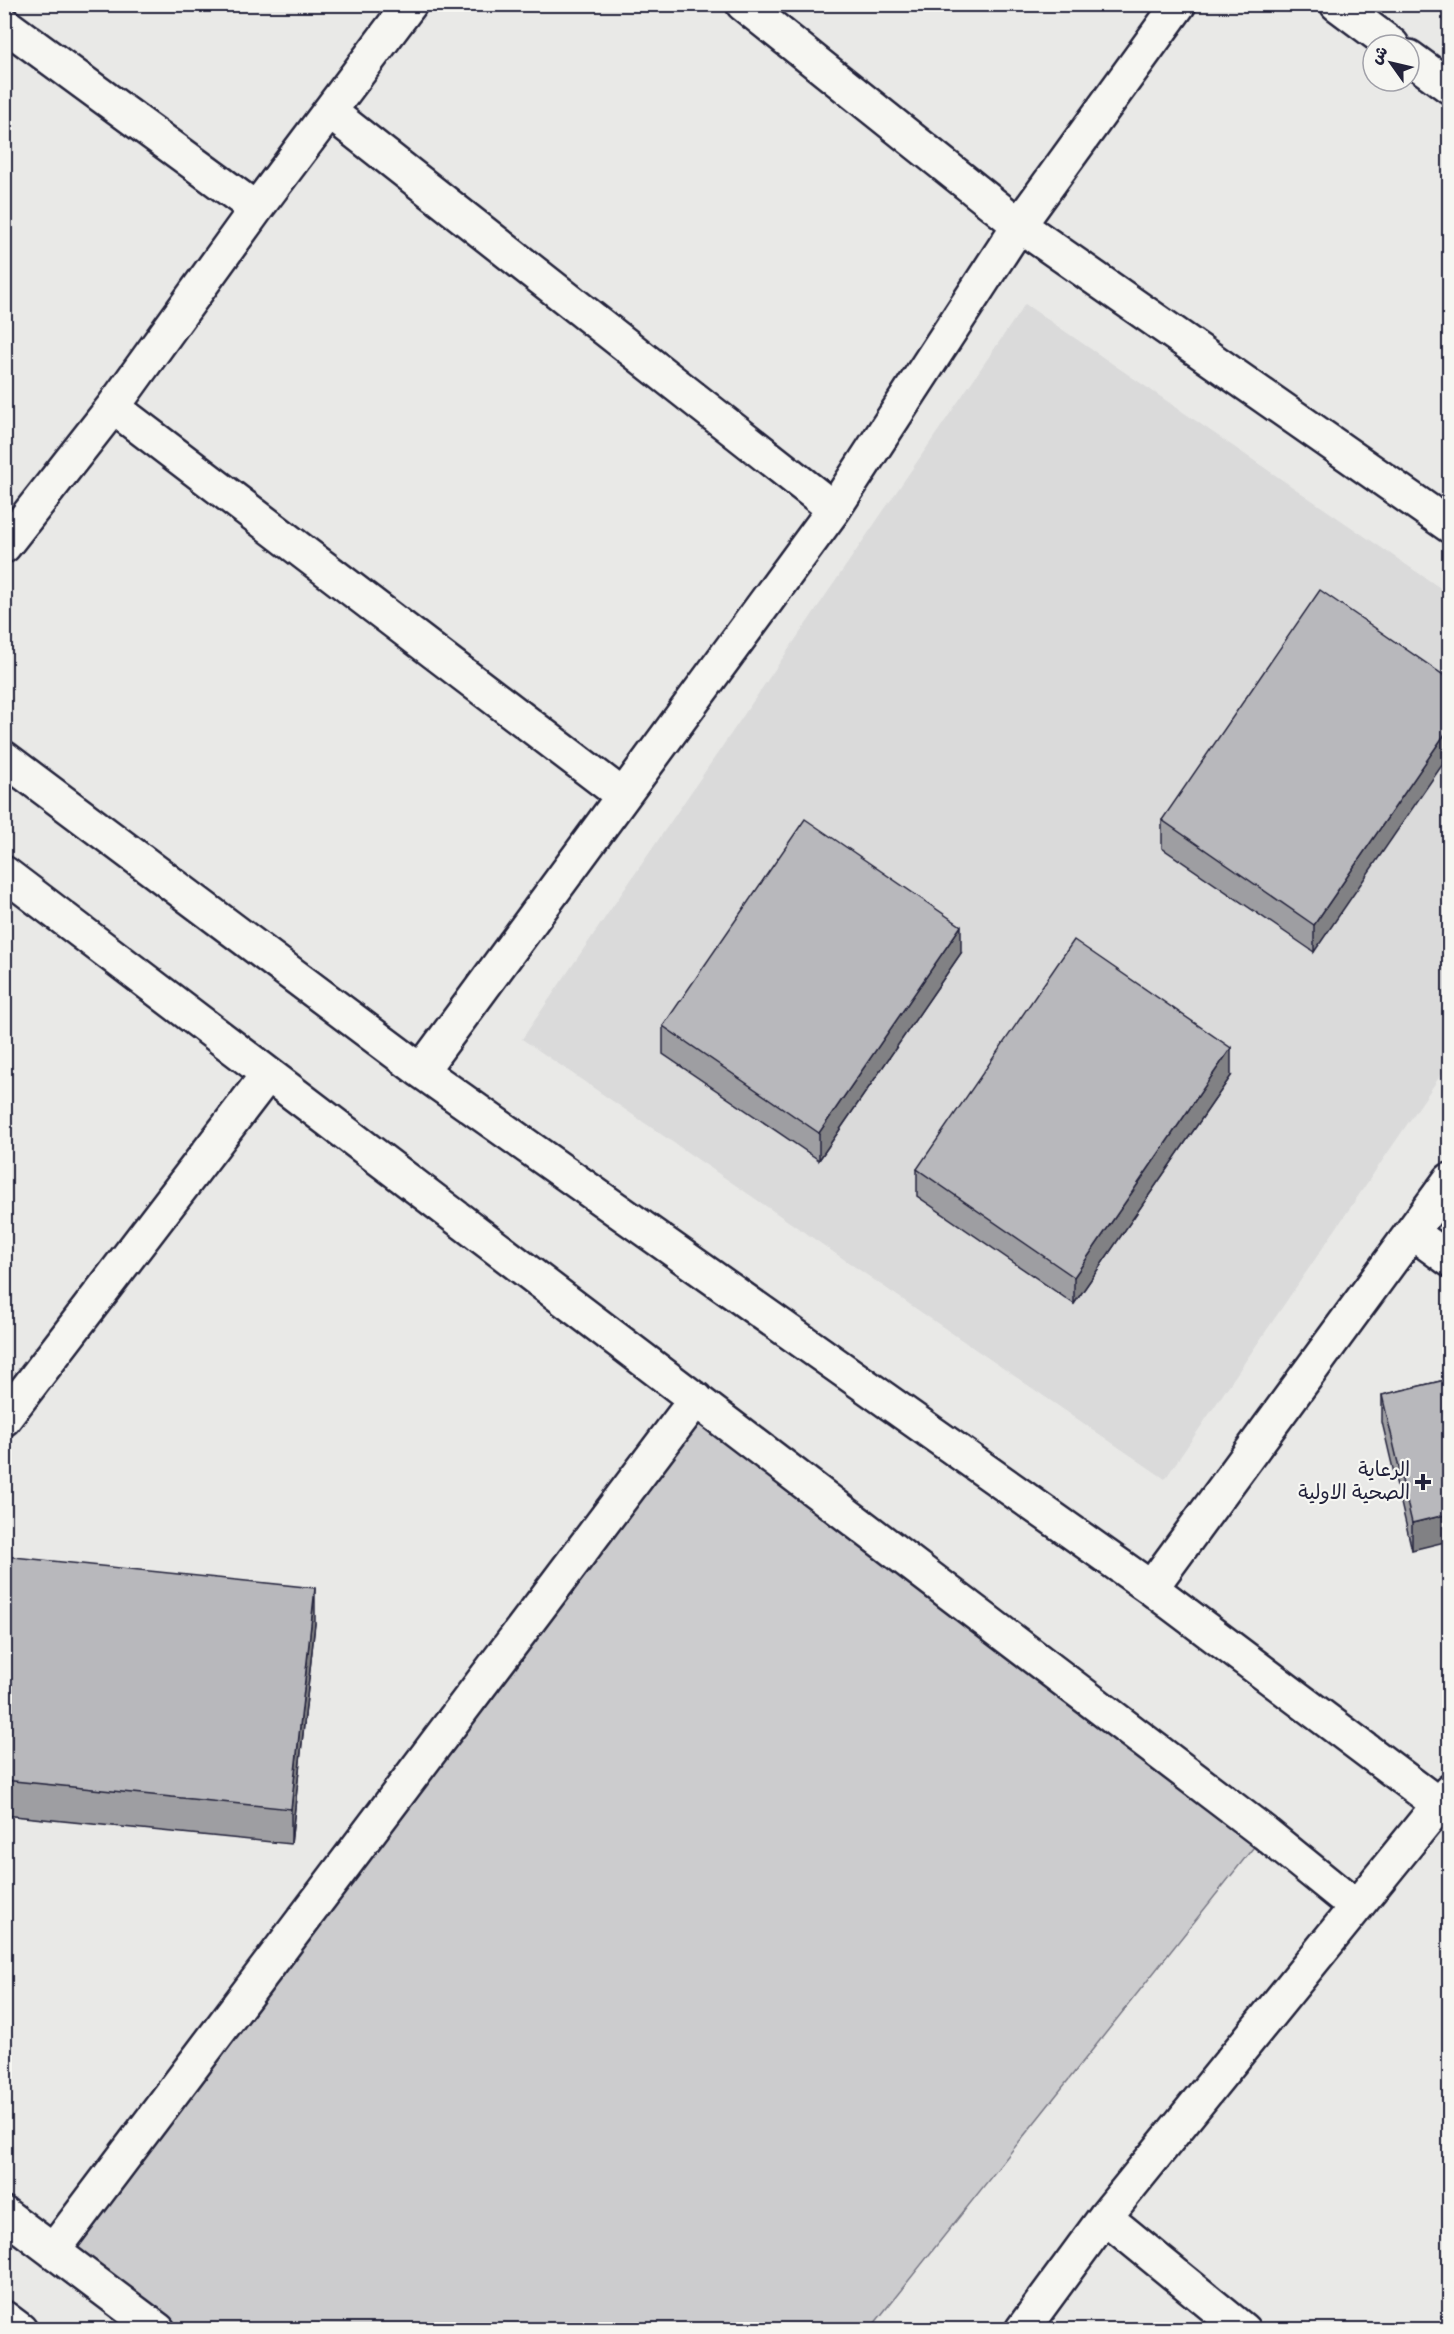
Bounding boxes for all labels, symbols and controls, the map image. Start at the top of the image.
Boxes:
north arrow [1361,33,1421,93]
text: ش [1366,42,1393,69]
place label: الرعاية الصحية الاولية [1298,1457,1410,1507]
marker: الرعاية الصحية الاولية [1414,1473,1432,1491]

